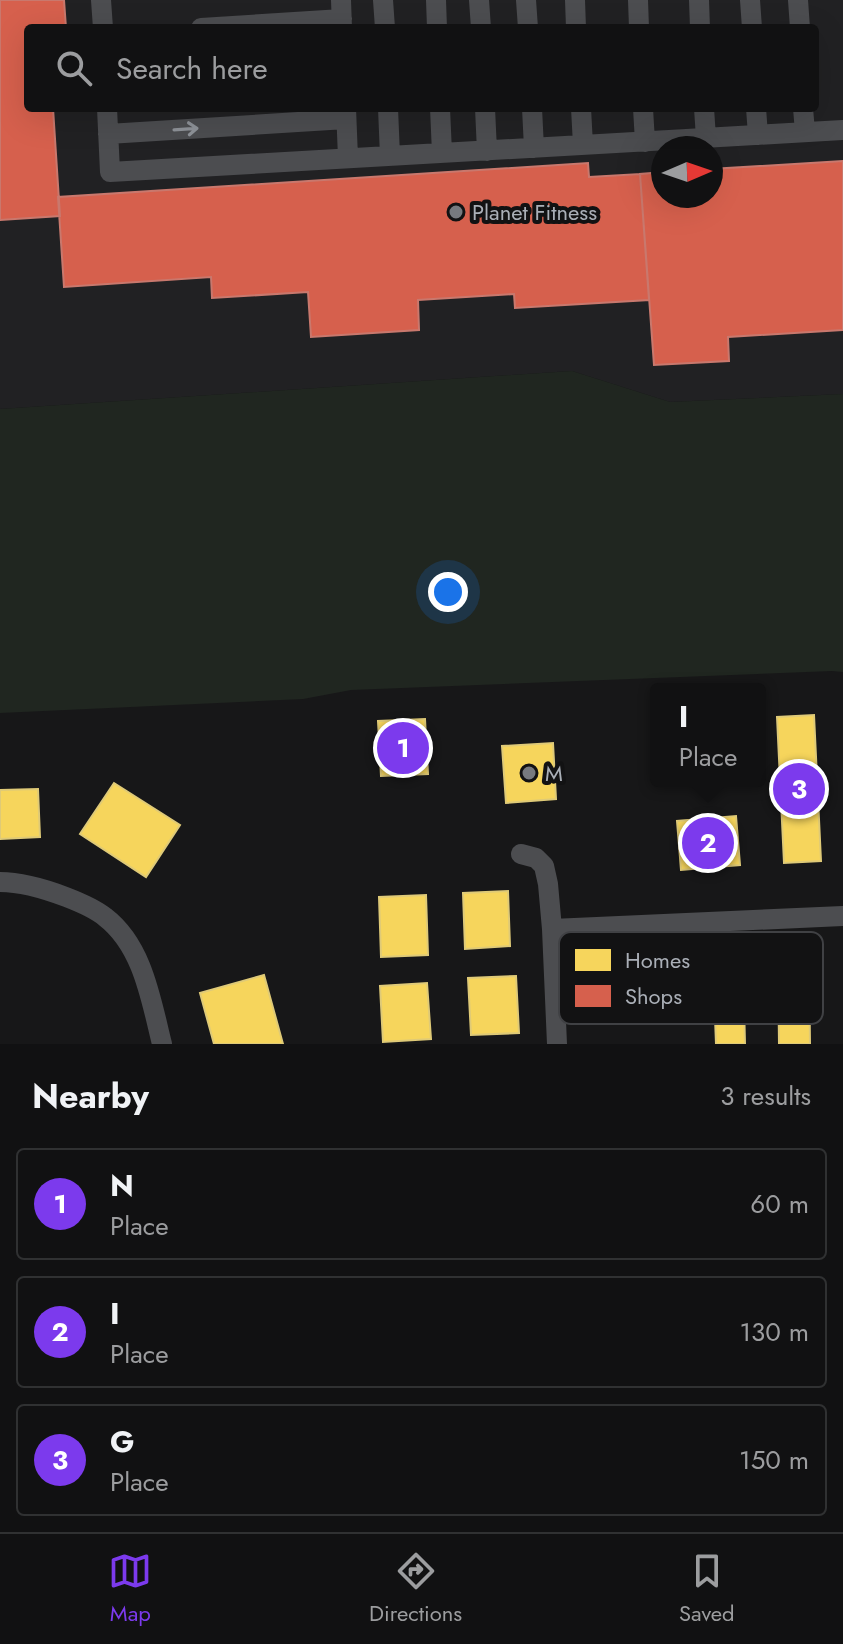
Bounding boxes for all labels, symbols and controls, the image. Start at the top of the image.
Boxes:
search box [24,24,819,112]
icon: search [52,46,96,90]
text: Search here [116,47,268,90]
one-way arrow [172,121,199,136]
north arrow [651,136,723,208]
place label: Planet Fitness [472,196,597,228]
marker: Planet Fitness [447,203,465,221]
your location [428,572,468,612]
popup [650,683,766,787]
text: I [679,695,688,738]
pin: 1 [377,718,429,778]
text: Place [679,738,737,776]
place label: M [545,757,563,789]
pin: 3 [773,759,825,819]
marker: M [520,764,538,782]
pin: 2 [682,813,734,873]
legend [559,932,823,1024]
text: Homes [625,944,690,976]
text: Shops [625,980,682,1012]
text: Nearby [32,1072,149,1121]
text: 3 results [720,1077,811,1115]
text: N [110,1164,134,1207]
text: 1 [53,1185,67,1223]
text: 60 m [750,1185,809,1223]
text: Place [110,1207,169,1245]
text: I [110,1292,120,1335]
text: 2 [51,1313,69,1351]
text: 130 m [739,1313,809,1351]
text: Place [110,1335,169,1373]
text: G [110,1420,134,1463]
text: 3 [52,1441,68,1479]
text: 150 m [739,1441,809,1479]
text: Place [110,1463,169,1501]
tab: Map [108,1549,152,1629]
tab: Directions [369,1549,462,1629]
tab: Saved [679,1549,735,1629]

